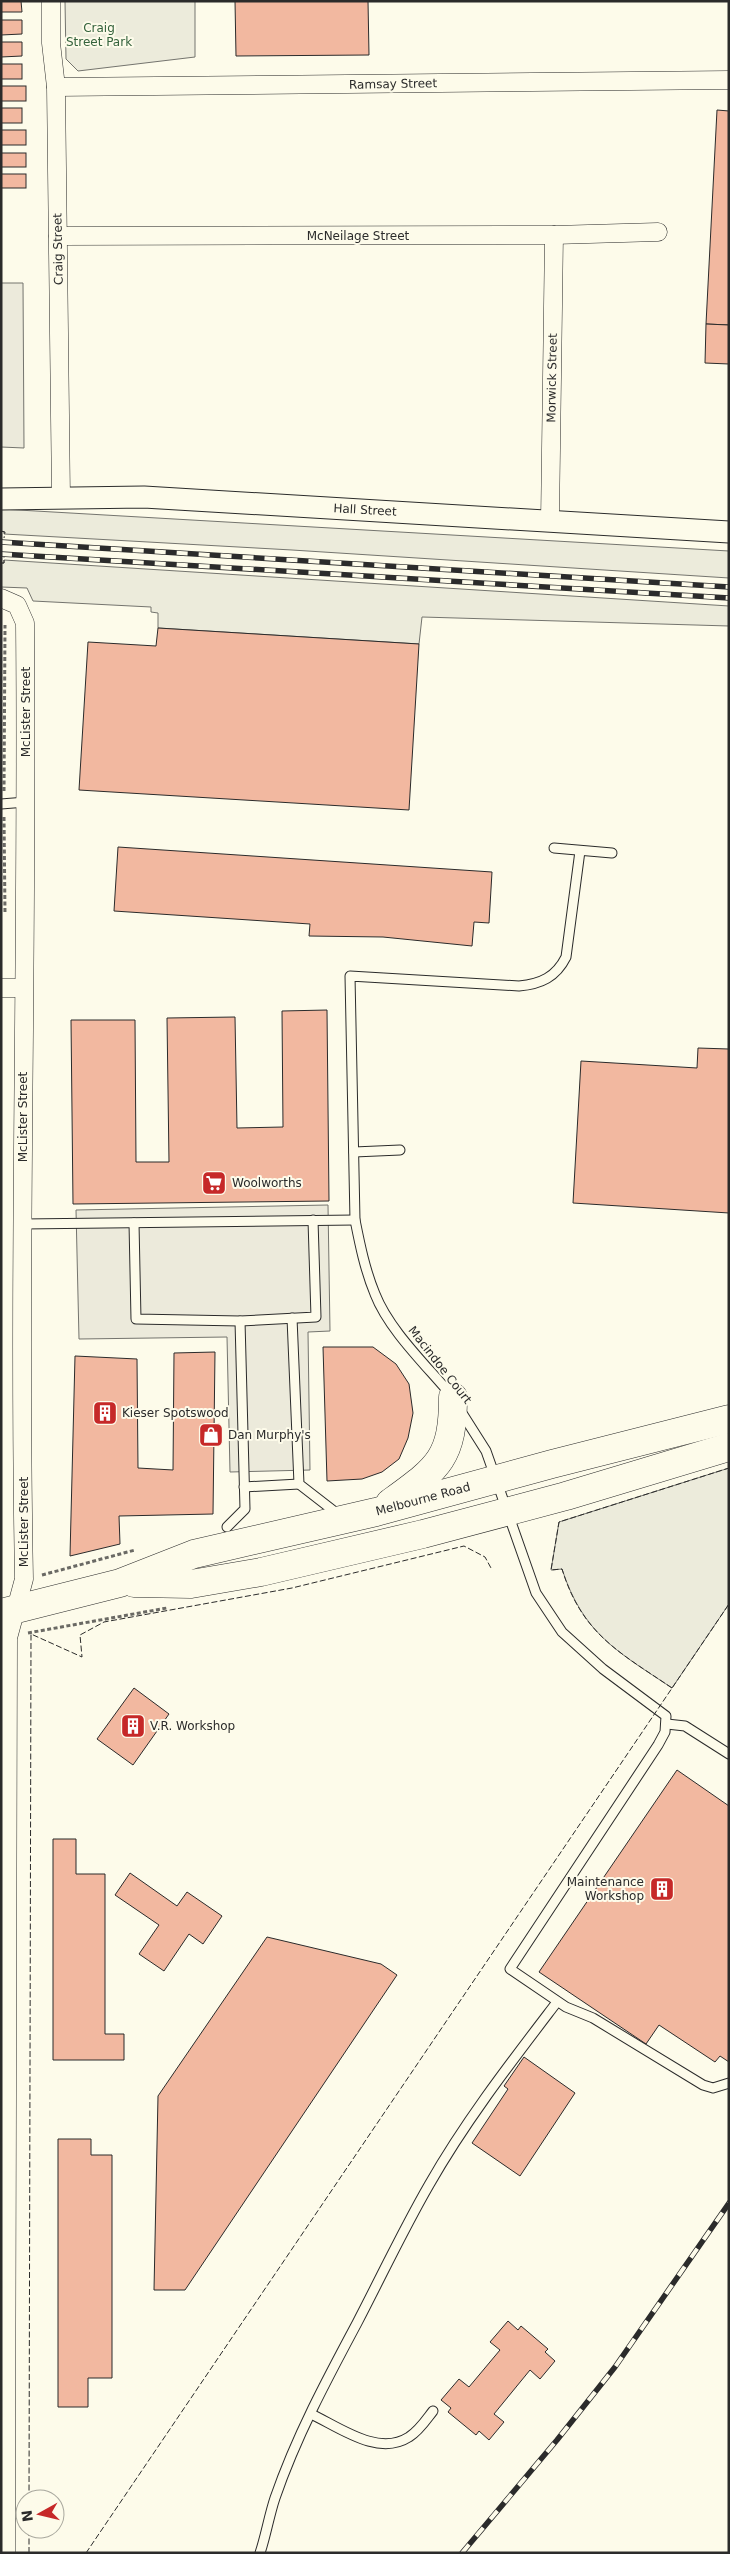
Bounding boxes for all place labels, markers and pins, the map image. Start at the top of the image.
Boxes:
supermarket icon: Woolworths [201,1170,227,1196]
place label: Woolworths [232,1176,302,1190]
building icon: Kieser Spotswood [92,1400,118,1426]
place label: Kieser Spotswood [122,1406,229,1420]
shop icon: Dan Murphy's [198,1422,224,1448]
place label: Dan Murphy's [228,1428,311,1442]
building icon: V.R. Workshop [120,1713,146,1739]
place label: V.R. Workshop [150,1719,235,1733]
place label: Maintenance Workshop [567,1875,644,1903]
building icon: Maintenance Workshop [649,1876,675,1902]

